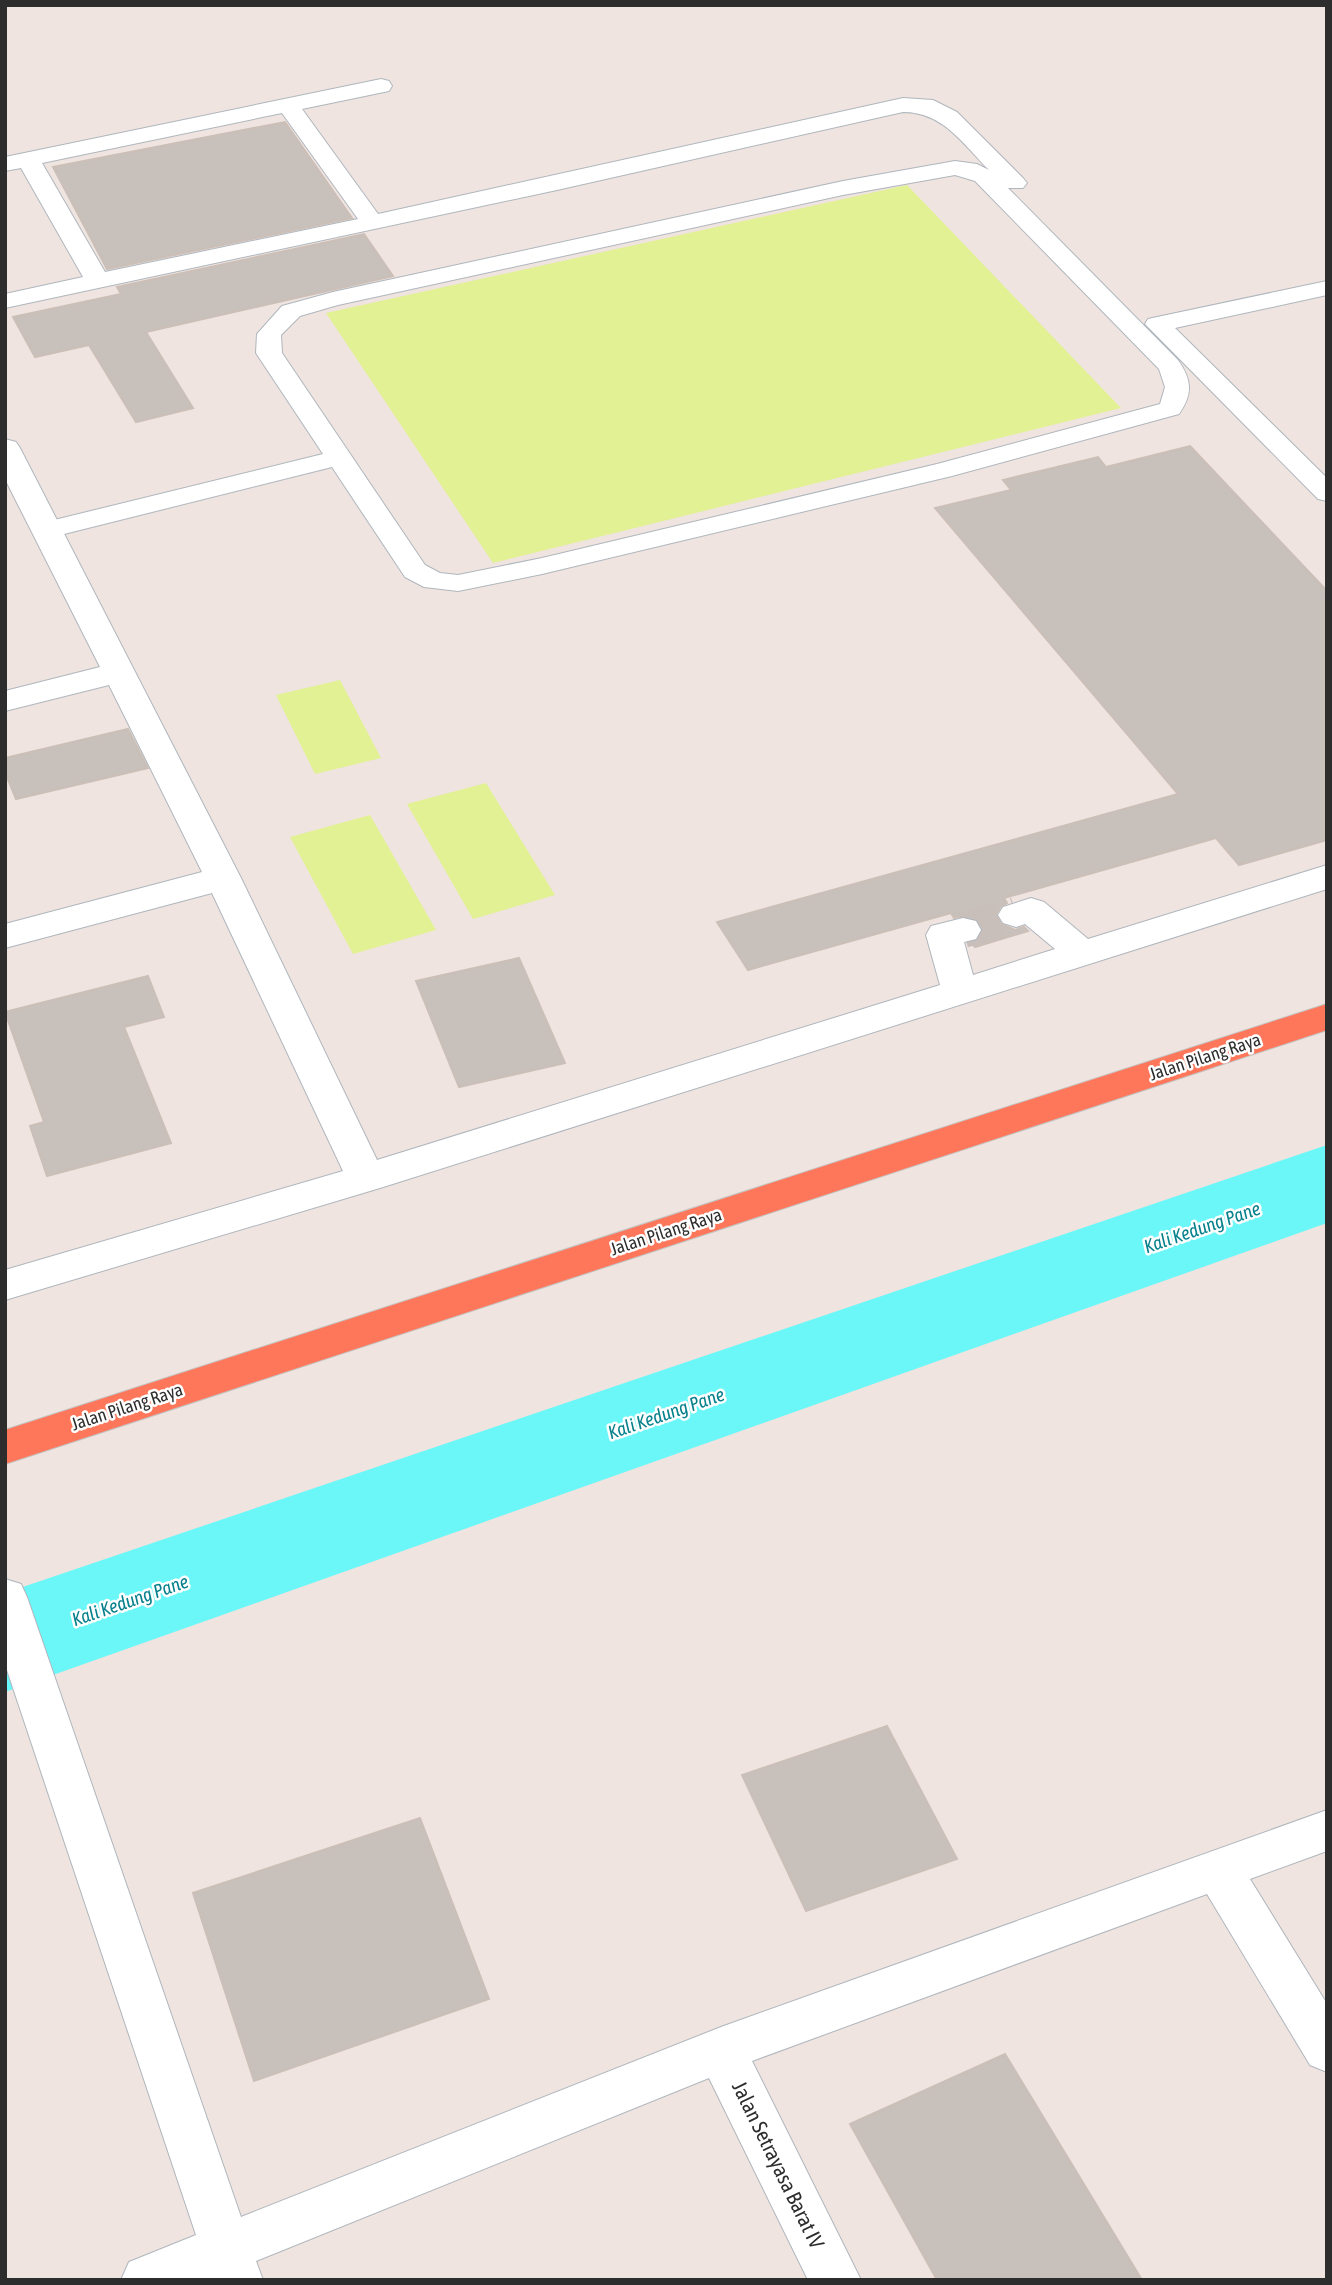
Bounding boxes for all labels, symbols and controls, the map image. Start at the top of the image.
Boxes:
street label: Jalan Pilang Raya [1146,1029,1263,1084]
water label: Kali Kedung Pane [1141,1197,1263,1257]
street label: Jalan Pilang Raya [607,1204,724,1259]
street label: Jalan Pilang Raya [68,1379,185,1434]
water label: Kali Kedung Pane [605,1383,727,1443]
water label: Kali Kedung Pane [69,1570,191,1630]
street label: Jalan Setrayasa Barat IV [728,2077,830,2253]

